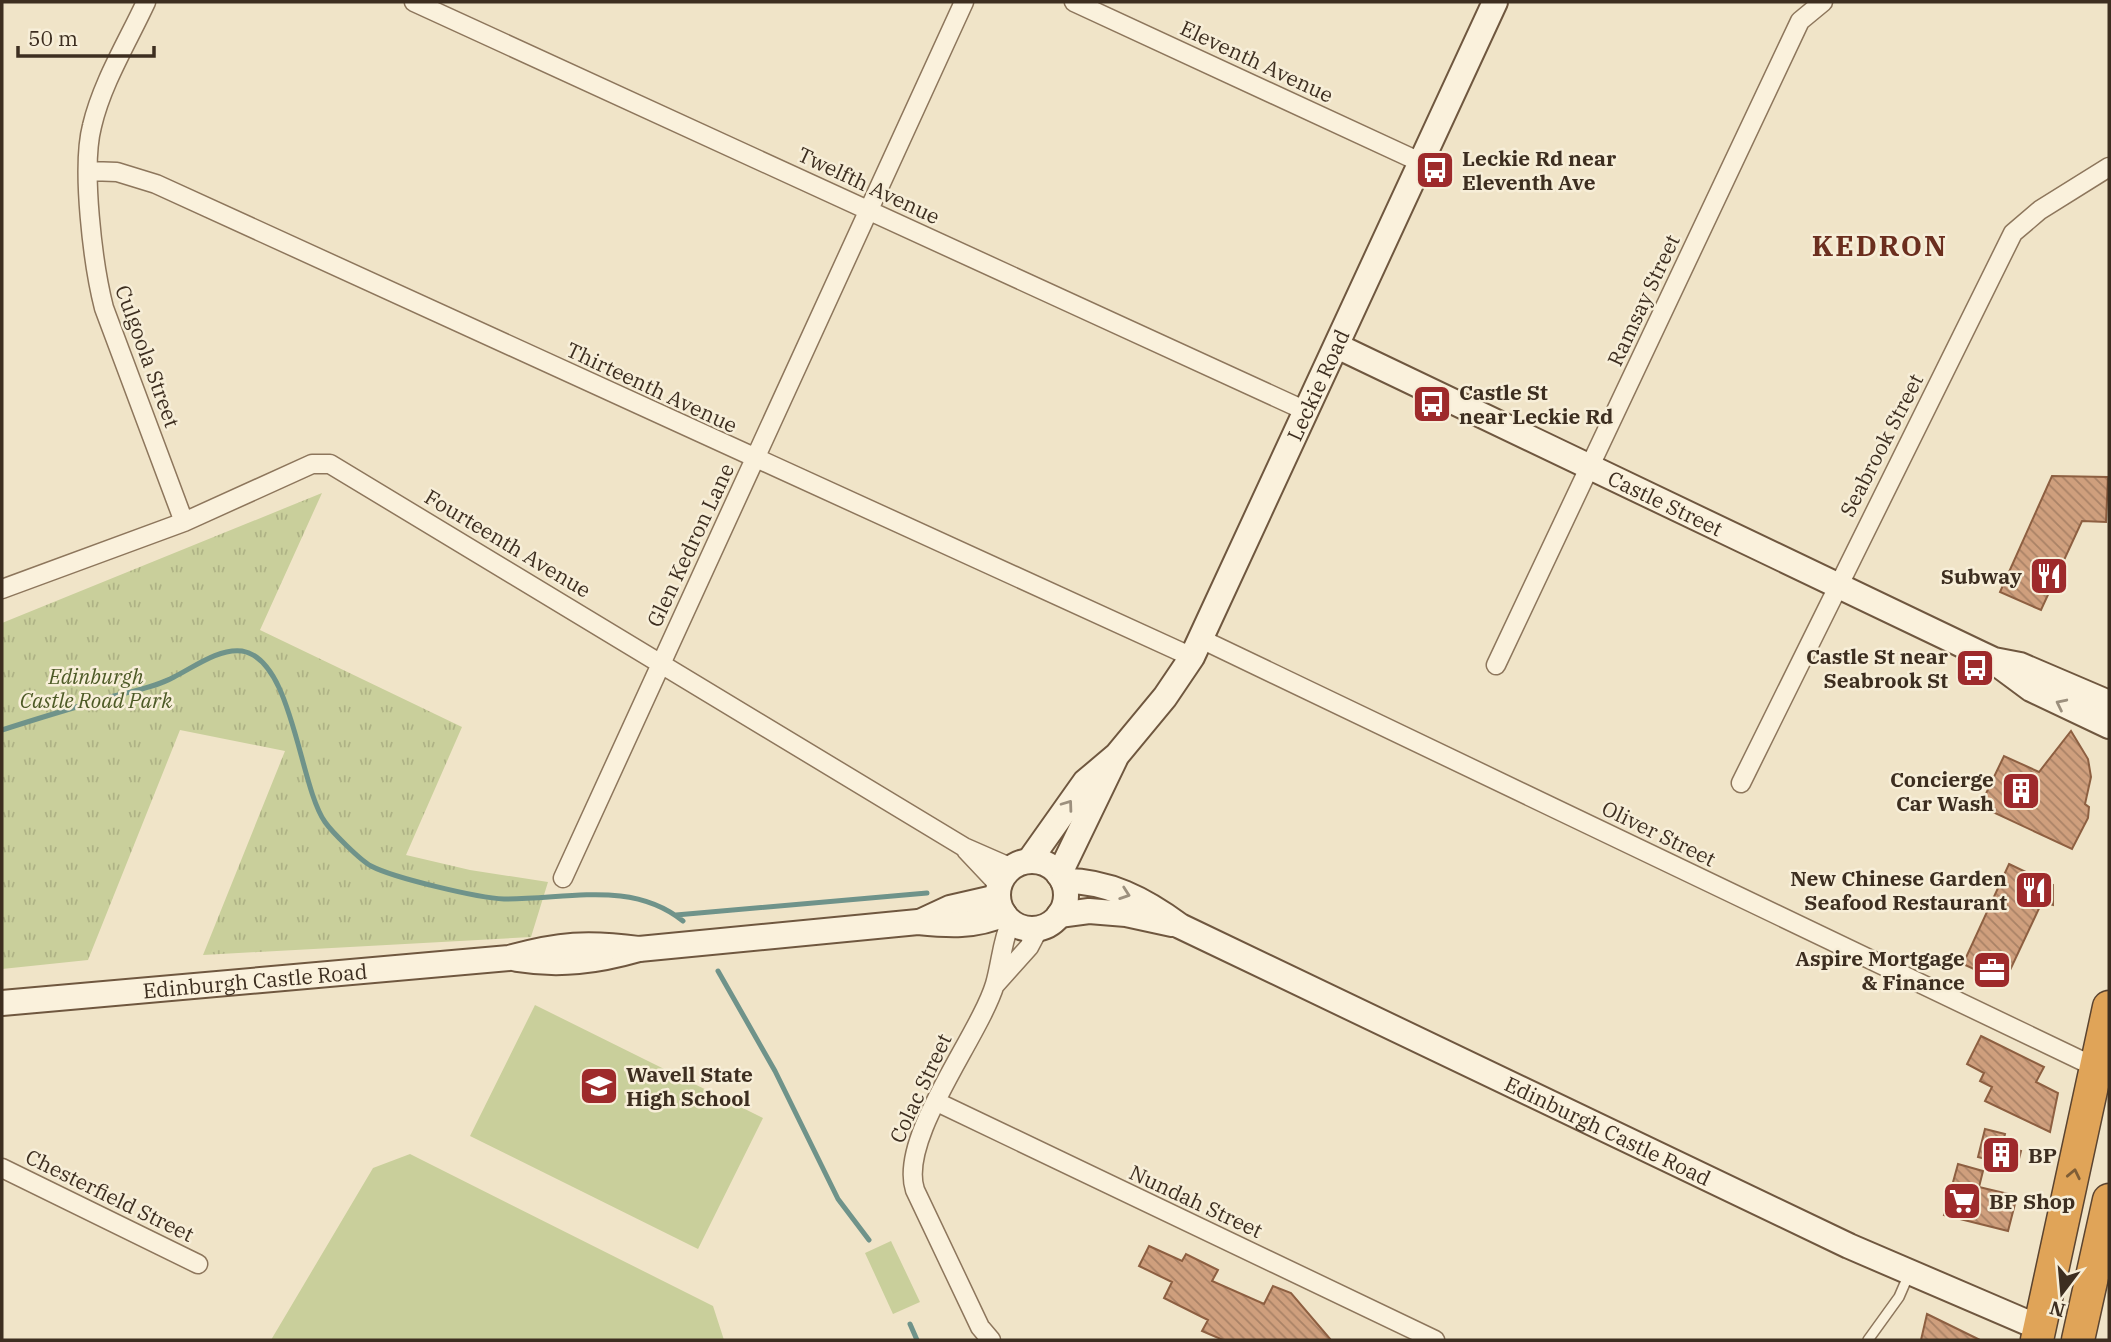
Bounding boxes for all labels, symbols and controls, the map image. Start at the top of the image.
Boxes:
street label: Eleventh Avenue [1176,13,1338,109]
scale bar [18,14,154,58]
text: 50 m [28,24,78,52]
street label: Twelfth Avenue [793,140,945,230]
place label: Leckie Rd near Eleventh Ave [1462,144,1617,196]
bus stop icon: Leckie Rd near Eleventh Ave [1414,149,1456,191]
district label: KEDRON [1812,227,1948,264]
street label: Ramsay Street [1600,230,1686,370]
street label: Culgoola Street [109,281,187,431]
street label: Leckie Road [1280,325,1356,445]
street label: Thirteenth Avenue [562,335,742,439]
street label: Seabrook Street [1833,369,1929,521]
place label: Castle St near Leckie Rd [1459,378,1613,430]
bus stop icon: Castle St near Leckie Rd [1411,383,1453,425]
street label: Glen Kedron Lane [640,459,740,631]
street label: Castle Street [1603,464,1727,542]
street label: Fourteenth Avenue [420,482,596,604]
restaurant icon: Subway [2028,555,2070,597]
place label: Subway [1941,562,2022,590]
place label: Castle St near Seabrook St [1806,642,1949,694]
bus stop icon: Castle St near Seabrook St [1954,647,1996,689]
park label: Edinburgh Castle Road Park [20,662,173,714]
one-way arrow [2056,699,2068,713]
place label: Concierge Car Wash [1890,765,1994,817]
building icon: Concierge Car Wash [2000,770,2042,812]
street label: Oliver Street [1597,793,1721,873]
one-way arrow [1060,800,1072,813]
place label: New Chinese Garden Seafood Restaurant [1790,864,2007,916]
restaurant icon: New Chinese Garden Seafood Restaurant [2013,869,2055,911]
one-way arrow [1118,886,1130,900]
place label: Aspire Mortgage & Finance [1795,944,1965,996]
office icon: Aspire Mortgage & Finance [1971,949,2013,991]
street label: Edinburgh Castle Road [142,957,369,1004]
street label: Colac Street [882,1029,958,1147]
place label: Wavell State High School [626,1060,753,1112]
school or university icon: Wavell State High School [578,1065,620,1107]
street label: Edinburgh Castle Road [1500,1069,1716,1192]
building icon: BP [1980,1134,2022,1176]
place label: BP [2028,1141,2057,1169]
street label: Chesterfield Street [21,1142,199,1248]
street label: Nundah Street [1125,1158,1267,1244]
one-way arrow [2065,1168,2080,1180]
supermarket icon: BP Shop [1941,1180,1983,1222]
place label: BP Shop [1989,1187,2075,1215]
north arrow [2027,1258,2097,1328]
text: N [2047,1296,2068,1323]

